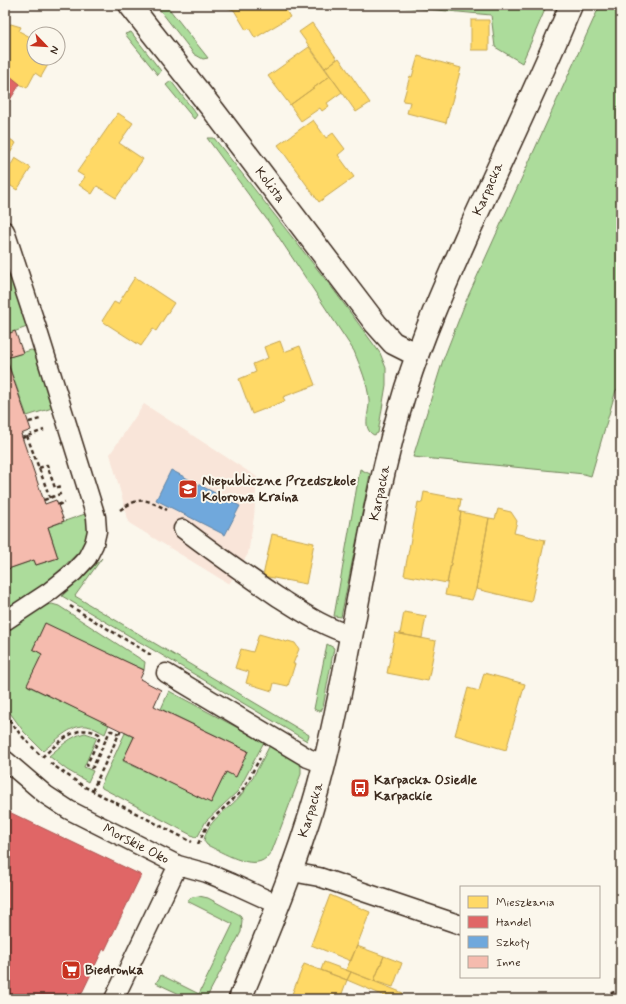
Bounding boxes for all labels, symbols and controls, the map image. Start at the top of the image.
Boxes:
north arrow [26,26,66,66]
text: N [46,44,62,56]
street label: Karpacka [468,159,508,219]
street label: Kolista [251,163,289,207]
street label: Karpacka [365,463,395,523]
place label: Niepubliczne Przedszkole Kolorowa Kraina [202,472,356,506]
school or university icon: Niepubliczne Przedszkole Kolorowa Kraina [177,478,199,500]
place label: Karpacka Osiedle Karpackie [374,771,477,805]
bus stop icon: Karpacka Osiedle Karpackie [349,777,371,799]
street label: Karpacka [294,780,328,840]
street label: Morskie Oko [100,820,172,869]
legend [460,886,600,978]
text: Mieszkania [496,895,555,911]
text: Handel [496,915,531,931]
text: Szkoły [496,935,530,951]
text: Inne [496,955,521,971]
supermarket icon: Biedronka [60,959,82,981]
place label: Biedronka [85,961,144,979]

